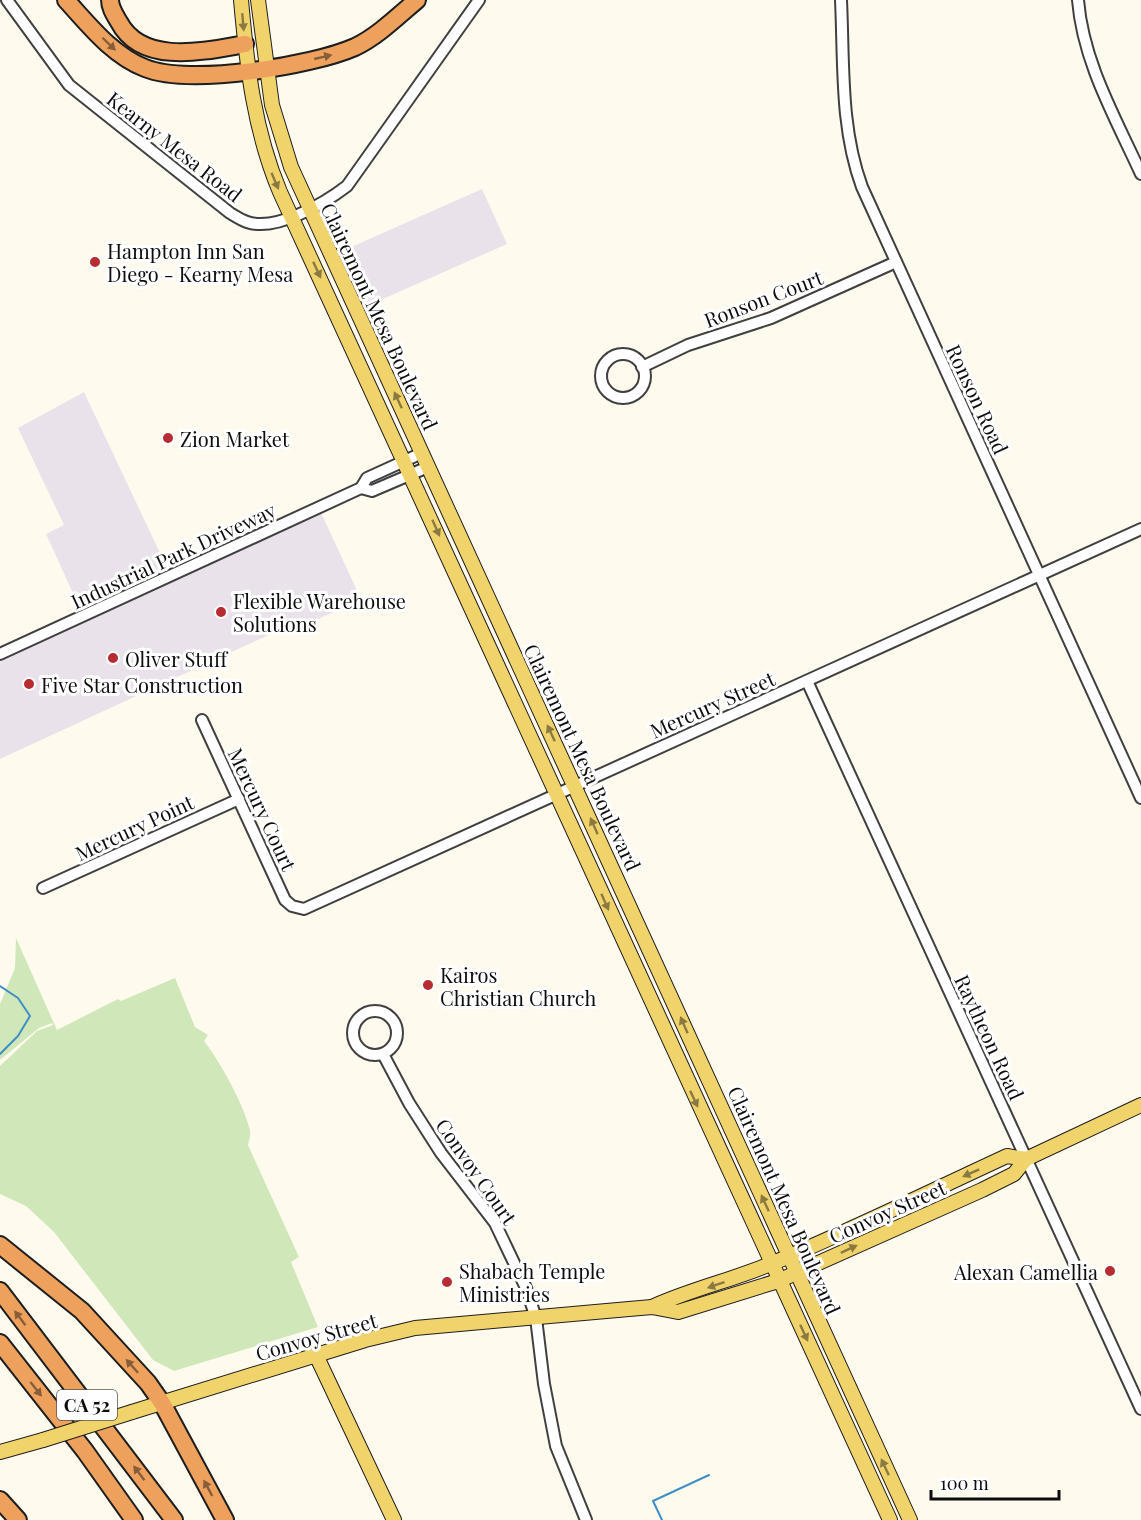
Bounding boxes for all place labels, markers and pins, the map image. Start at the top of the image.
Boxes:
place label: Hampton Inn San Diego - Kearny Mesa [107,237,293,287]
marker: Hampton Inn San Diego - Kearny Mesa [88,255,102,269]
place label: Zion Market [180,425,290,452]
marker: Zion Market [161,431,175,445]
place label: Flexible Warehouse Solutions [233,587,406,637]
marker: Flexible Warehouse Solutions [214,605,228,619]
place label: Oliver Stuff [125,645,229,672]
marker: Oliver Stuff [106,651,120,665]
place label: Five Star Construction [41,671,243,698]
marker: Five Star Construction [22,677,36,691]
place label: Kairos Christian Church [440,961,596,1011]
marker: Kairos Christian Church [421,978,435,992]
place label: Shabach Temple Ministries [459,1257,605,1307]
place label: Alexan Camellia [953,1258,1098,1285]
marker: Alexan Camellia [1103,1264,1117,1278]
marker: Shabach Temple Ministries [440,1275,454,1289]

